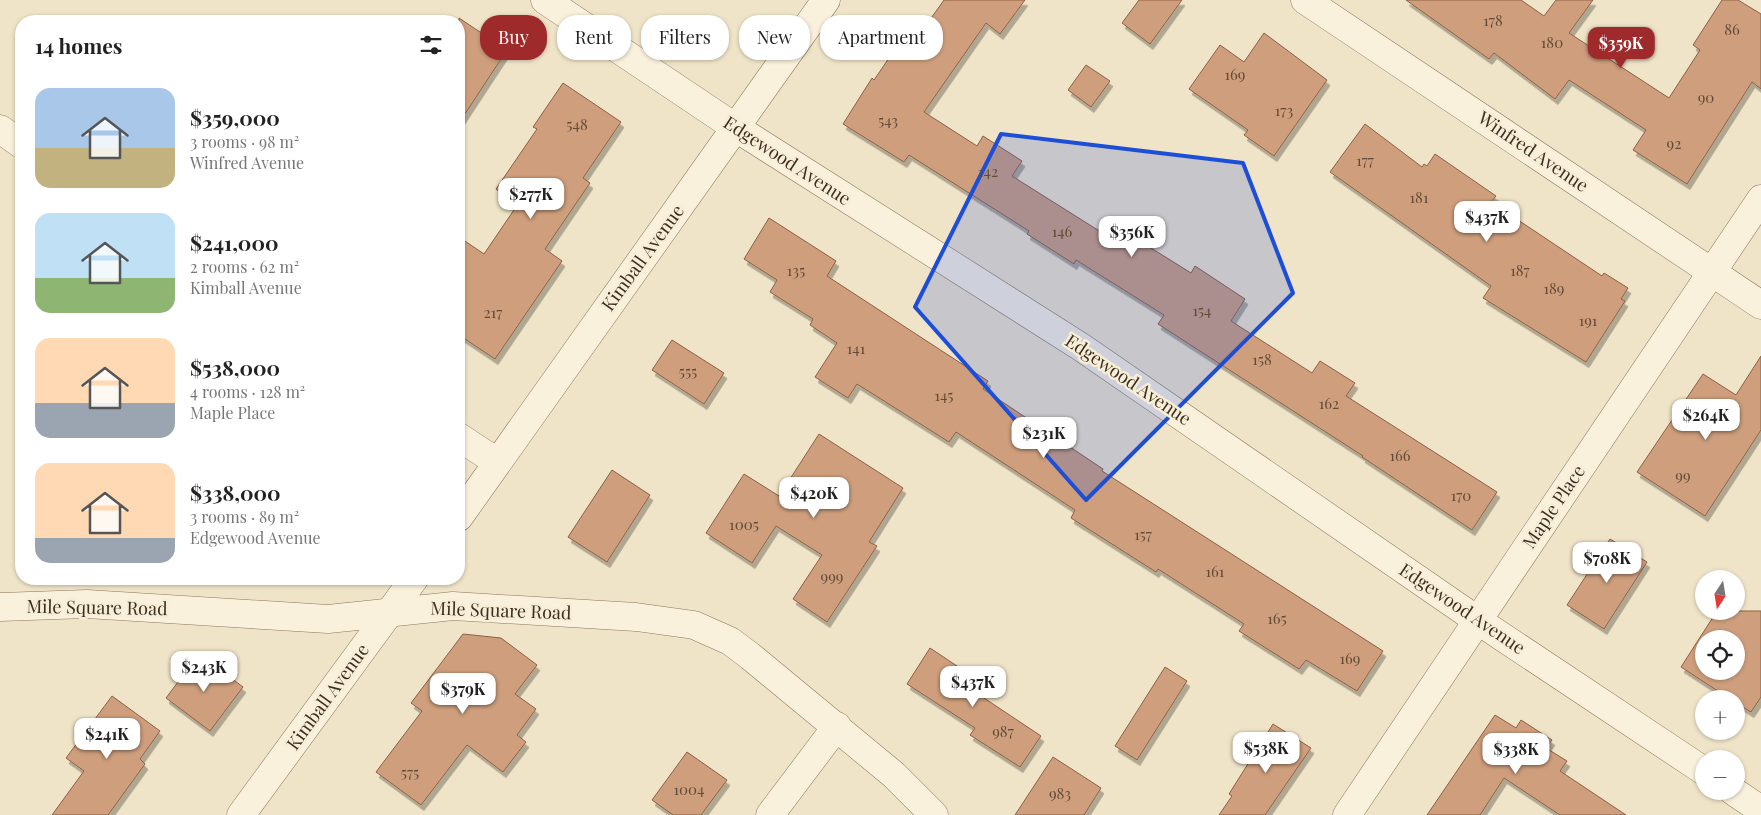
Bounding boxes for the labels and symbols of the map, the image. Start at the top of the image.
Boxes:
house number: 178 [1483,10,1503,30]
house number: 86 [1724,19,1740,39]
pin: $359K [1586,27,1656,69]
house number: 180 [1541,32,1563,52]
house number: 169 [1225,64,1245,84]
house number: 90 [1698,87,1714,107]
house number: 173 [1275,100,1293,120]
street label: Winfred Avenue [1473,105,1593,197]
street label: Edgewood Avenue [719,110,856,210]
house number: 543 [878,110,898,130]
house number: 548 [566,114,588,134]
house number: 92 [1667,133,1681,153]
house number: 177 [1356,150,1374,170]
house number: 142 [978,161,998,181]
pin: $277K [496,178,566,220]
house number: 181 [1410,187,1429,207]
street label: Kimball Avenue [596,200,689,315]
pin: $437K [1452,200,1522,243]
pin: $356K [1097,216,1167,258]
house number: 146 [1052,221,1073,241]
house number: 135 [787,260,805,280]
house number: 187 [1510,260,1530,280]
house number: 189 [1544,278,1565,298]
house number: 154 [1192,300,1212,320]
house number: 217 [484,302,502,322]
house number: 191 [1579,310,1598,330]
street label: Edgewood Avenue [1061,328,1196,430]
house number: 141 [847,338,866,358]
house number: 158 [1252,349,1272,369]
house number: 555 [679,361,697,381]
house number: 145 [934,385,954,405]
house number: 162 [1319,393,1339,413]
pin: $264K [1671,398,1741,441]
pin: $231K [1009,416,1079,459]
house number: 166 [1389,445,1411,465]
street label: Maple Place [1516,460,1590,553]
house number: 99 [1675,465,1691,485]
pin: $420K [779,476,849,519]
house number: 170 [1451,485,1471,505]
house number: 1005 [729,514,759,534]
house number: 157 [1134,524,1152,544]
pin: $708K [1572,542,1642,584]
street label: Edgewood Avenue [1395,557,1530,659]
house number: 161 [1206,561,1225,581]
house number: 999 [821,566,843,586]
north arrow [1695,570,1745,620]
street label: Mile Square Road [26,594,168,620]
street label: Mile Square Road [430,596,572,624]
house number: 165 [1267,608,1287,628]
street label: Kimball Avenue [281,639,374,754]
house number: 169 [1340,648,1360,668]
pin: $243K [169,650,239,693]
pin: $437K [938,666,1008,708]
pin: $379K [428,672,498,715]
pin: $241K [72,718,142,760]
house number: 987 [992,721,1014,741]
pin: $538K [1231,732,1301,774]
pin: $338K [1481,732,1551,775]
house number: 575 [401,762,419,782]
house number: 1004 [674,779,704,799]
house number: 983 [1049,783,1071,803]

